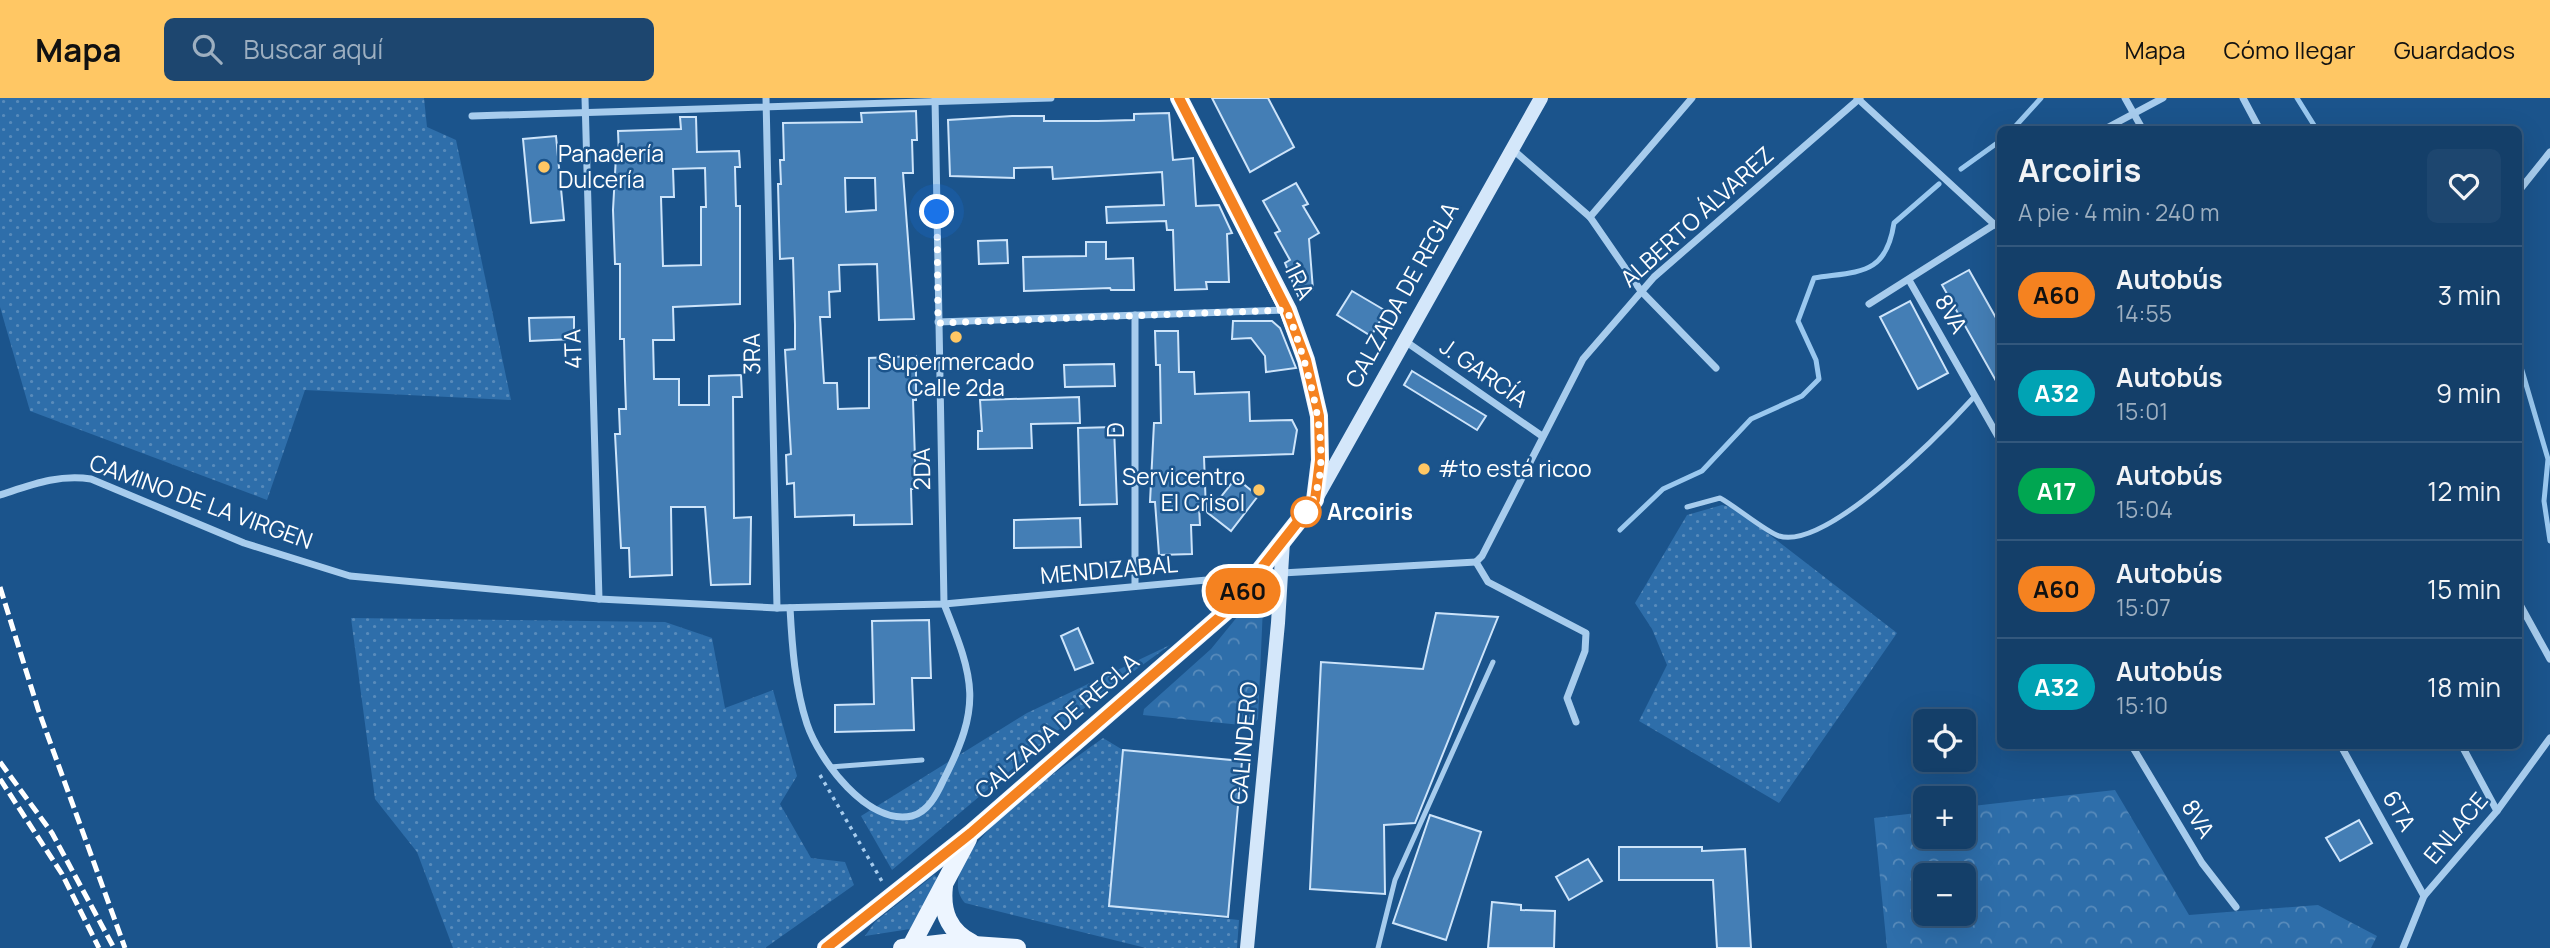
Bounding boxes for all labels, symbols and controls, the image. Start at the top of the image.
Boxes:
search box [164,18,654,81]
text: Mapa [35,27,122,72]
icon: search [188,30,226,68]
text: Buscar aquí [244,31,383,67]
text: Mapa [2125,33,2186,66]
text: Cómo llegar [2224,33,2356,66]
text: Guardados [2394,33,2515,66]
place label: Panadería Dulcería [558,137,664,195]
street label: ALBERTO ÁLVAREZ [1613,139,1780,294]
text: Arcoiris [2018,147,2141,192]
button: heart [2427,149,2501,223]
marker: Panadería Dulcería [536,159,552,175]
your location [919,194,954,229]
street label: CALZADA DE REGLA [1337,196,1466,393]
text: A pie · 4 min · 240 m [2018,196,2219,228]
street label: 1RA [1277,256,1323,305]
text: Autobús [2116,261,2223,297]
text: 3 min [2438,277,2501,313]
text: A60 [2033,278,2080,311]
street label: 8VA [1928,288,1976,339]
text: 14:55 [2116,297,2172,329]
street label: 4TA [555,328,589,370]
marker: Supermercado Calle 2da [948,329,964,345]
street label: J. GARCÍA [1434,330,1535,414]
street label: 3RA [735,332,767,375]
place label: Supermercado Calle 2da [878,345,1034,403]
text: Autobús [2116,359,2223,395]
text: 9 min [2436,375,2501,411]
text: A32 [2034,376,2079,409]
text: 15:01 [2116,395,2168,427]
street label: D [1099,422,1131,438]
street label: CAMINO DE LA VIRGEN [85,446,317,556]
street label: 2DA [905,447,937,491]
place label: #to está ricoo [1438,452,1592,484]
text: Autobús [2116,457,2223,493]
place label: Servicentro El Crisol [1122,460,1245,518]
marker: #to está ricoo [1416,461,1432,477]
text: 12 min [2427,473,2501,509]
text: A17 [2037,474,2076,507]
marker: Servicentro El Crisol [1251,482,1267,498]
text: 15:04 [2116,493,2173,525]
place label: Arcoiris [1327,495,1413,527]
marker: Arcoiris [1291,497,1321,527]
street label: MENDIZABAL [1039,547,1179,591]
text: Autobús [2116,555,2223,591]
line badge: A60 [1203,568,1283,614]
text: 15 min [2427,571,2501,607]
text: A60 [2033,572,2080,605]
text: A60 [1220,574,1266,607]
text: 15:07 [2116,591,2171,623]
street label: CALZADA DE REGLA [967,645,1146,805]
text: Autobús [2116,653,2223,689]
text: 18 min [2427,669,2501,705]
text: A32 [2034,670,2079,703]
street label: CALINDERO [1222,680,1264,806]
text: 15:10 [2116,689,2168,721]
map controls [1913,709,1976,926]
button: locate [1913,709,1976,772]
street label: 6TA [2376,784,2424,837]
street label: ENLACE [2416,785,2495,870]
button: + [1913,786,1976,849]
street label: 8VA [2175,793,2223,844]
button: − [1913,863,1976,926]

